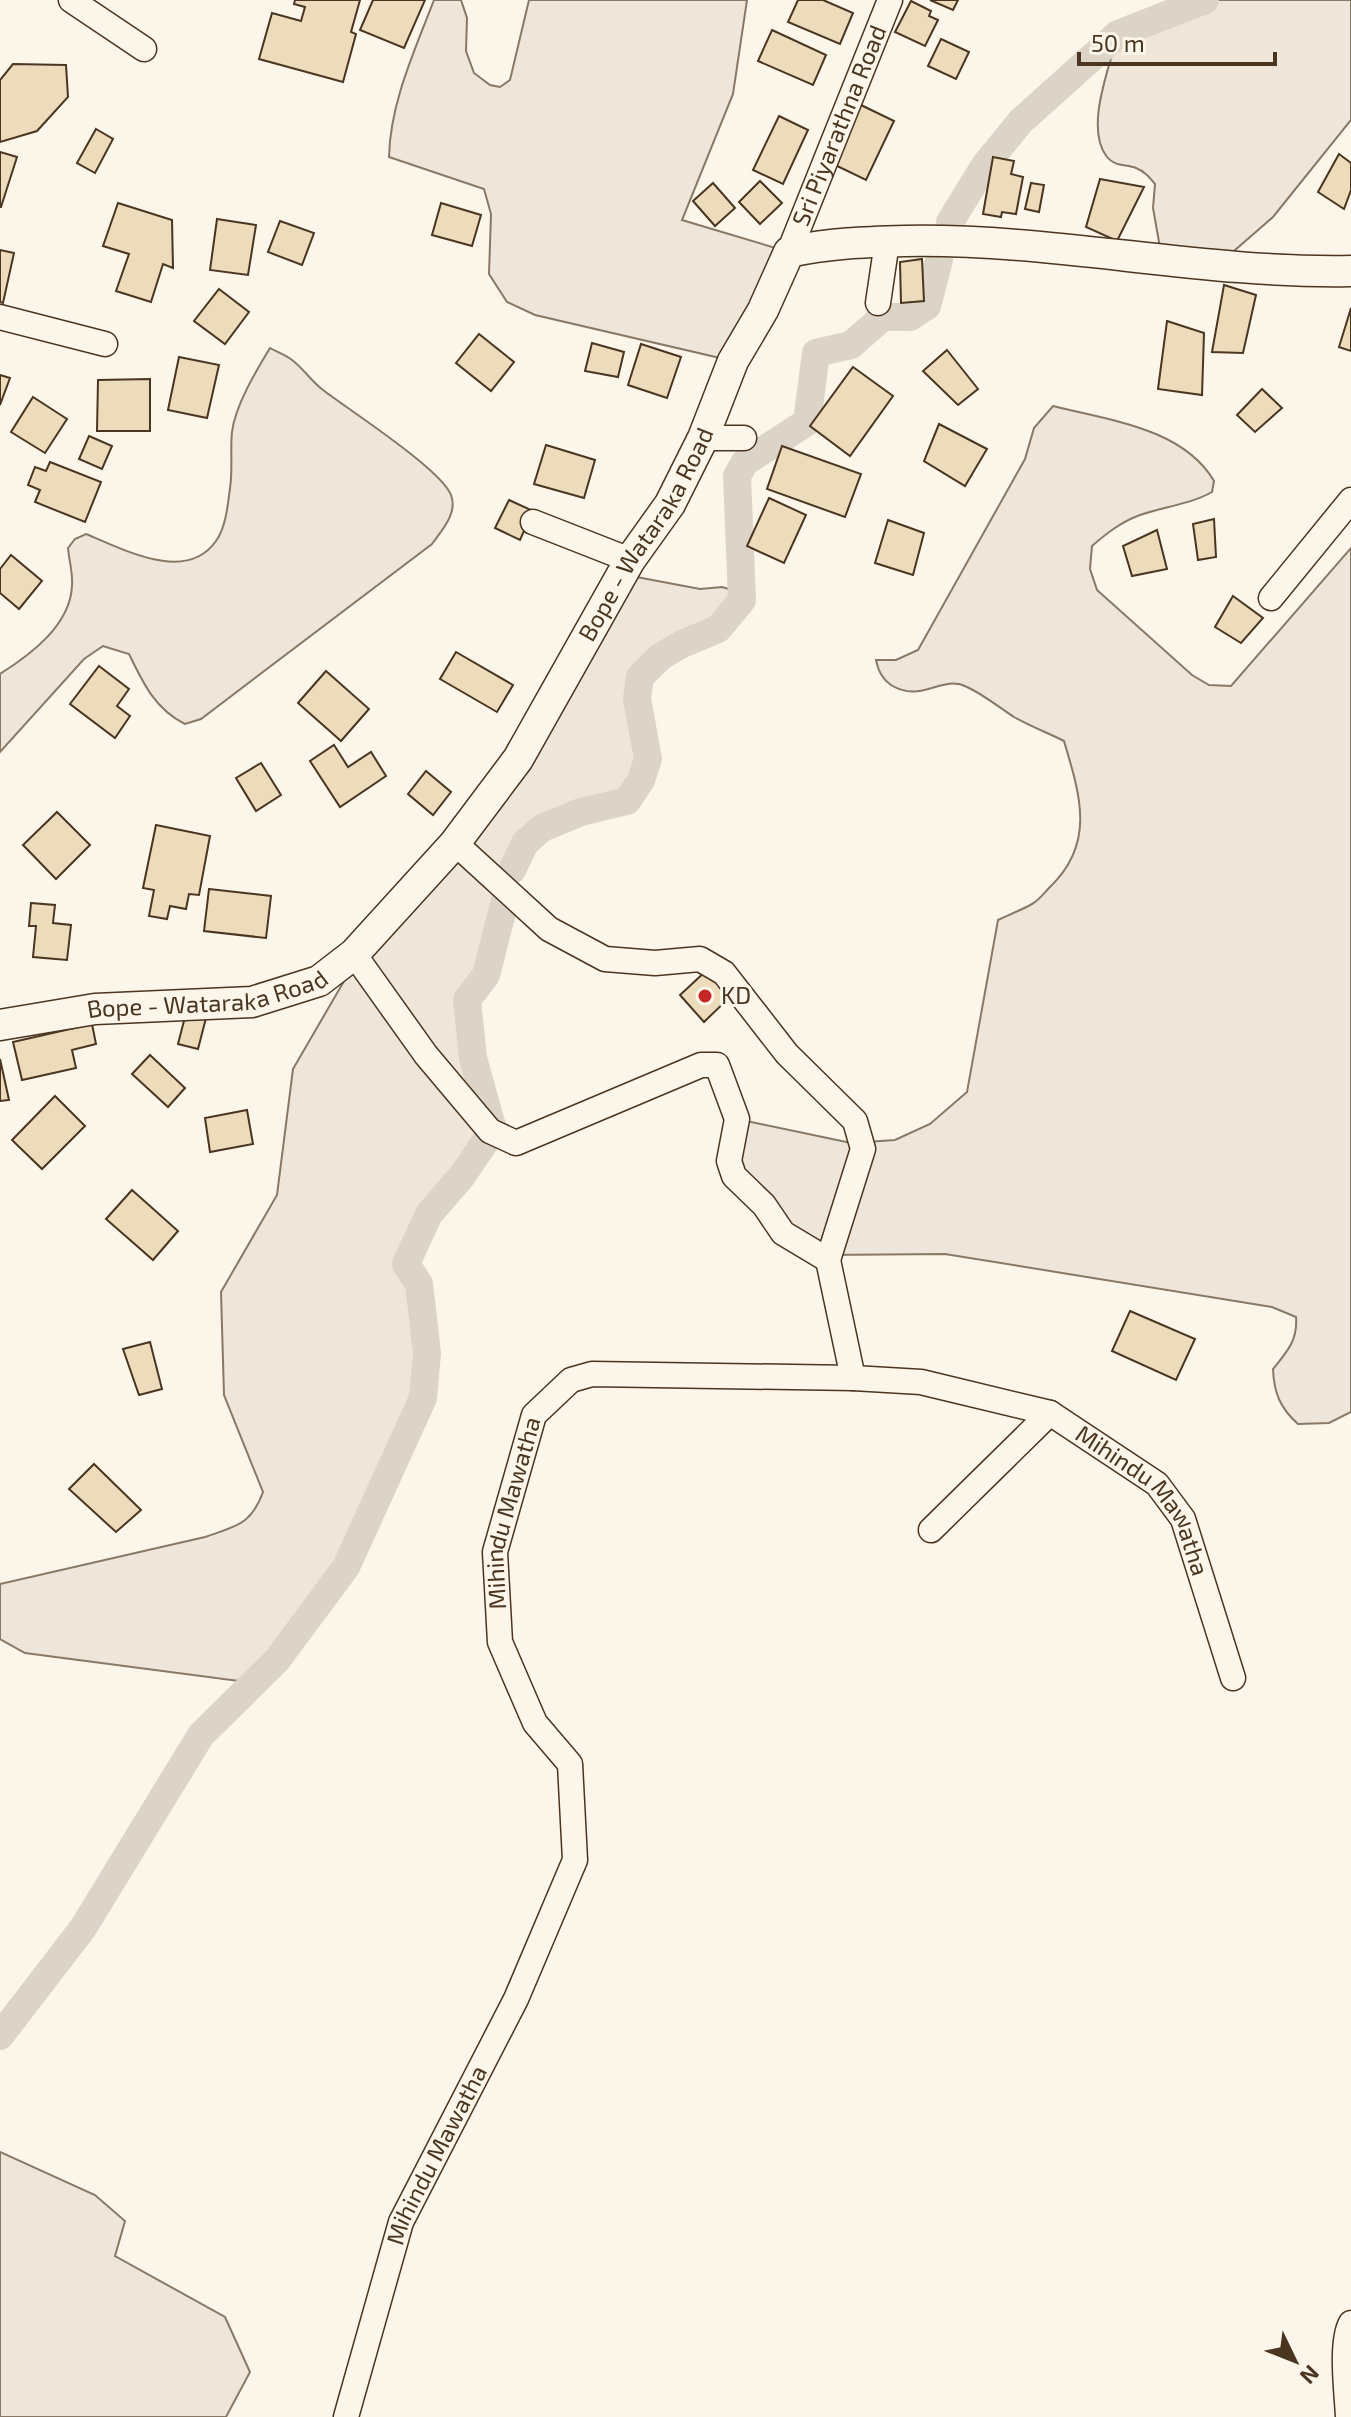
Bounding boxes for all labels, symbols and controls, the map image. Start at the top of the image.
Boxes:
scale bar [1079,16,1275,66]
street label: Sri Piyarathna Road [785,20,891,230]
text: 50 m [1091,28,1145,57]
street label: Bope - Wataraka Road [571,423,719,646]
street label: Bope - Wataraka Road [84,963,333,1023]
place label: KD [721,980,751,1009]
marker: KD [696,987,714,1005]
street label: Mihindu Mawatha [479,1413,546,1610]
street label: Mihindu Mawatha [1071,1418,1216,1579]
street label: Mihindu Mawatha [379,2060,492,2248]
north arrow [1255,2321,1335,2401]
text: N [1295,2361,1325,2390]

